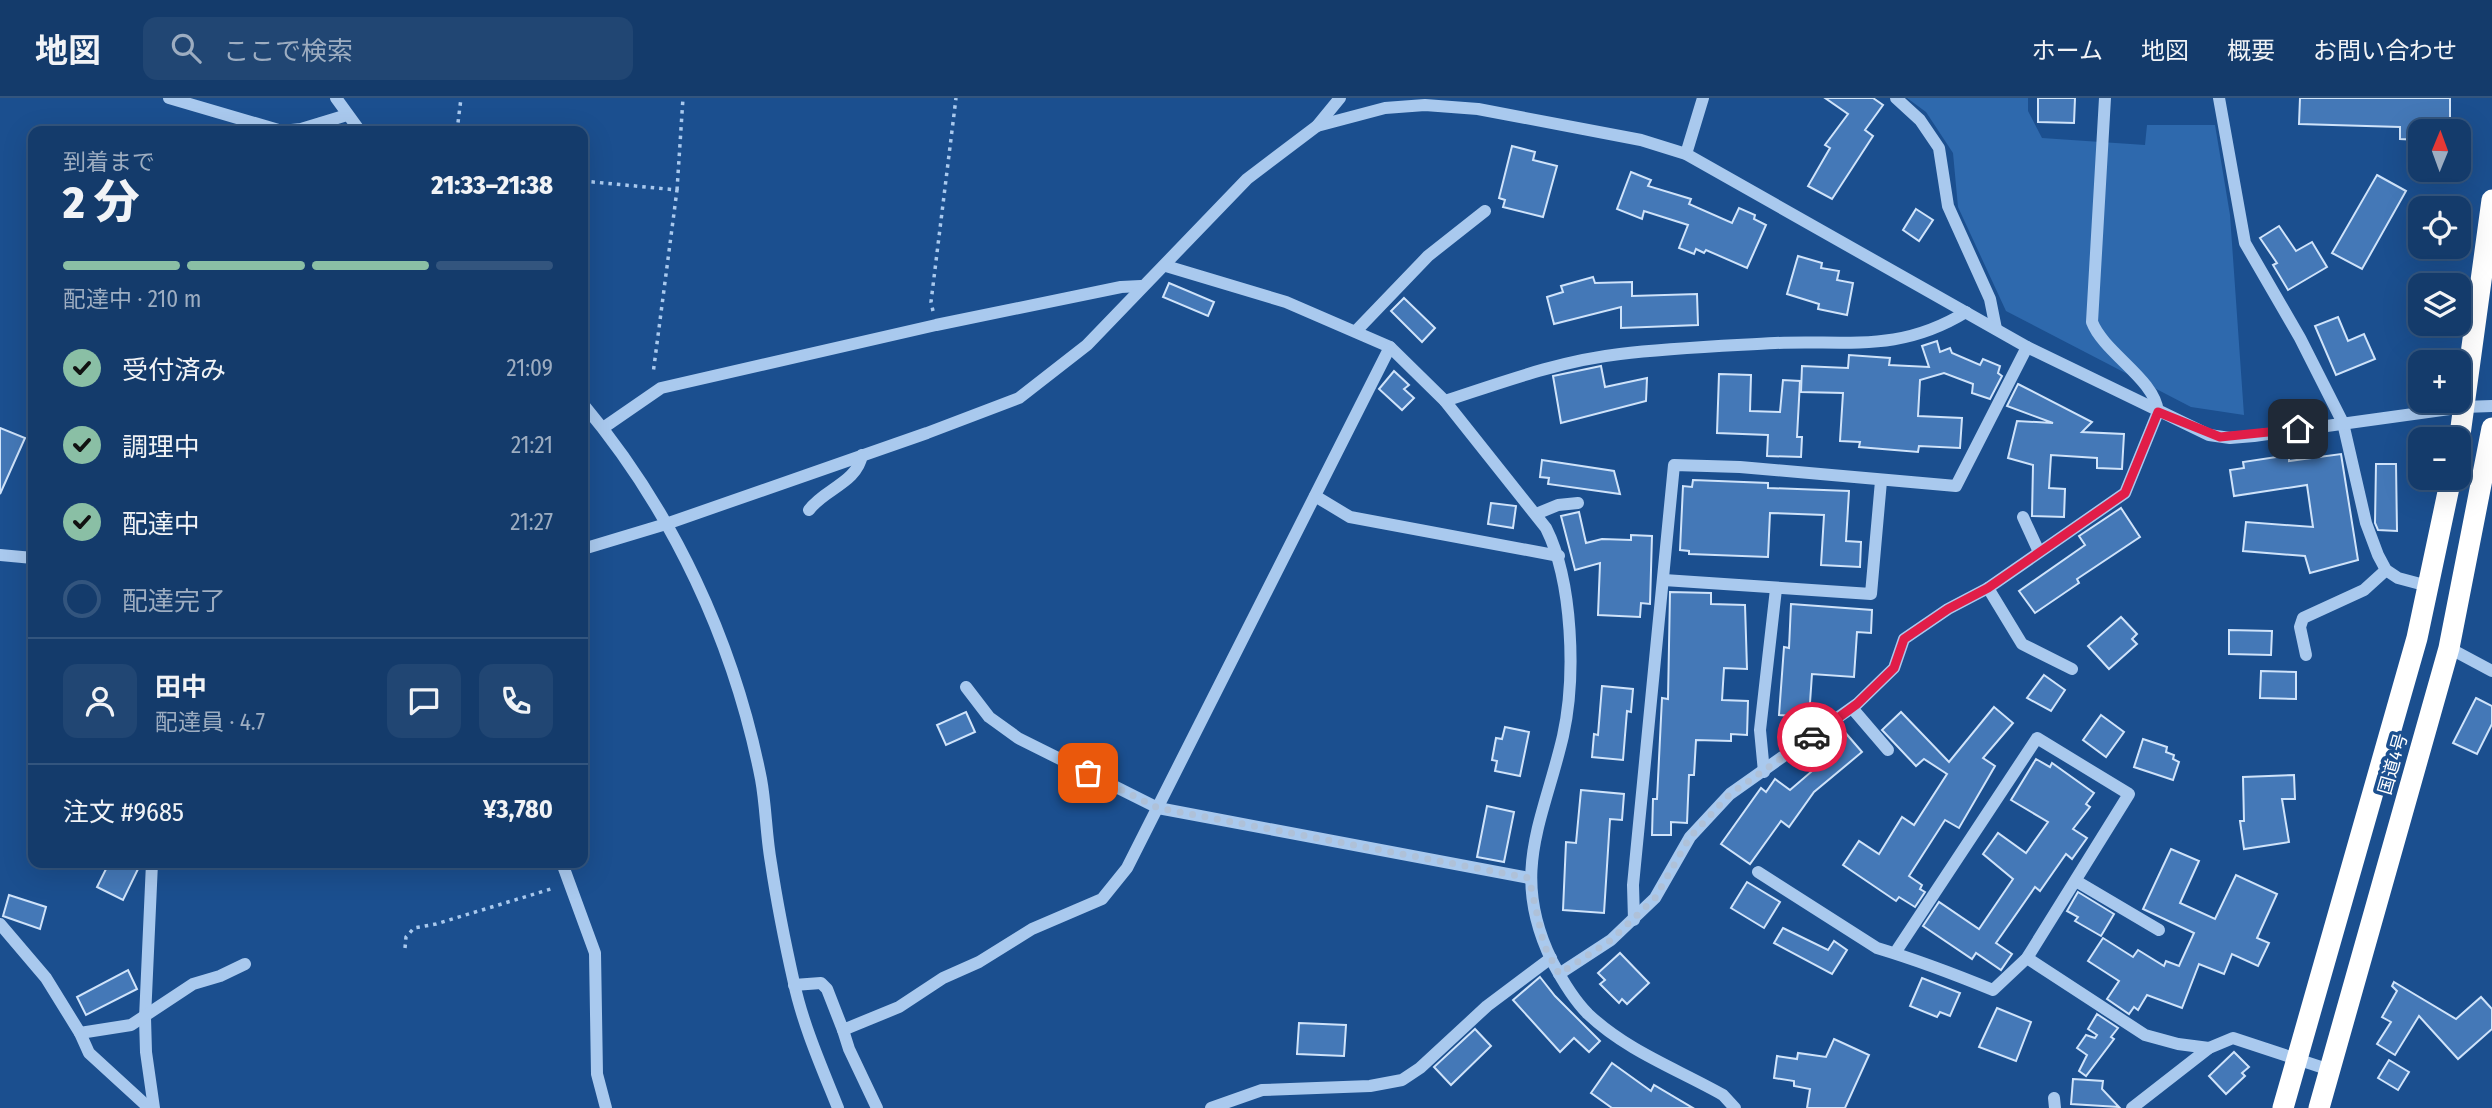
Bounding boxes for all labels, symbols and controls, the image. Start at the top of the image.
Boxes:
search box [143,17,633,80]
icon: search [167,29,205,67]
text: 地図 [35,31,101,71]
text: ここで検索 [223,36,353,67]
text: ホーム [2032,37,2103,65]
text: 地図 [2141,37,2189,65]
text: 概要 [2227,37,2275,65]
text: お問い合わせ [2313,37,2457,65]
north arrow [2408,119,2471,182]
map controls [2408,119,2471,490]
text: 到着まで [63,148,155,176]
text: 21:33–21:38 [431,170,553,201]
text: 2 分 [63,175,140,230]
button: locate [2408,196,2471,259]
button: layers [2408,273,2471,336]
text: 配達中 · 210 m [63,285,201,313]
icon: check [63,349,101,387]
button: + [2408,350,2471,413]
text: 21:09 [507,354,553,382]
text: 受付済み [122,355,226,386]
pin [2268,399,2328,459]
icon: home [2279,410,2317,448]
icon: check [63,426,101,464]
button: − [2408,427,2471,490]
text: 21:21 [511,431,553,459]
text: 調理中 [122,432,200,463]
icon: check [63,503,101,541]
text: 21:27 [510,508,553,536]
text: 配達中 [122,509,200,540]
text: 配達完了 [122,586,226,617]
button: person [63,664,137,738]
button: chat [387,664,461,738]
button: phone [479,664,553,738]
text: 田中 [155,672,207,703]
courier [1777,702,1847,772]
text: 配達員 · 4.7 [155,708,265,736]
icon: car [1793,718,1831,756]
street label: 国道4号 [2374,731,2412,797]
pin [1058,743,1118,803]
icon: bag [1069,754,1107,792]
text: ¥3,780 [483,794,553,825]
text: 注文 #9685 [63,797,184,828]

